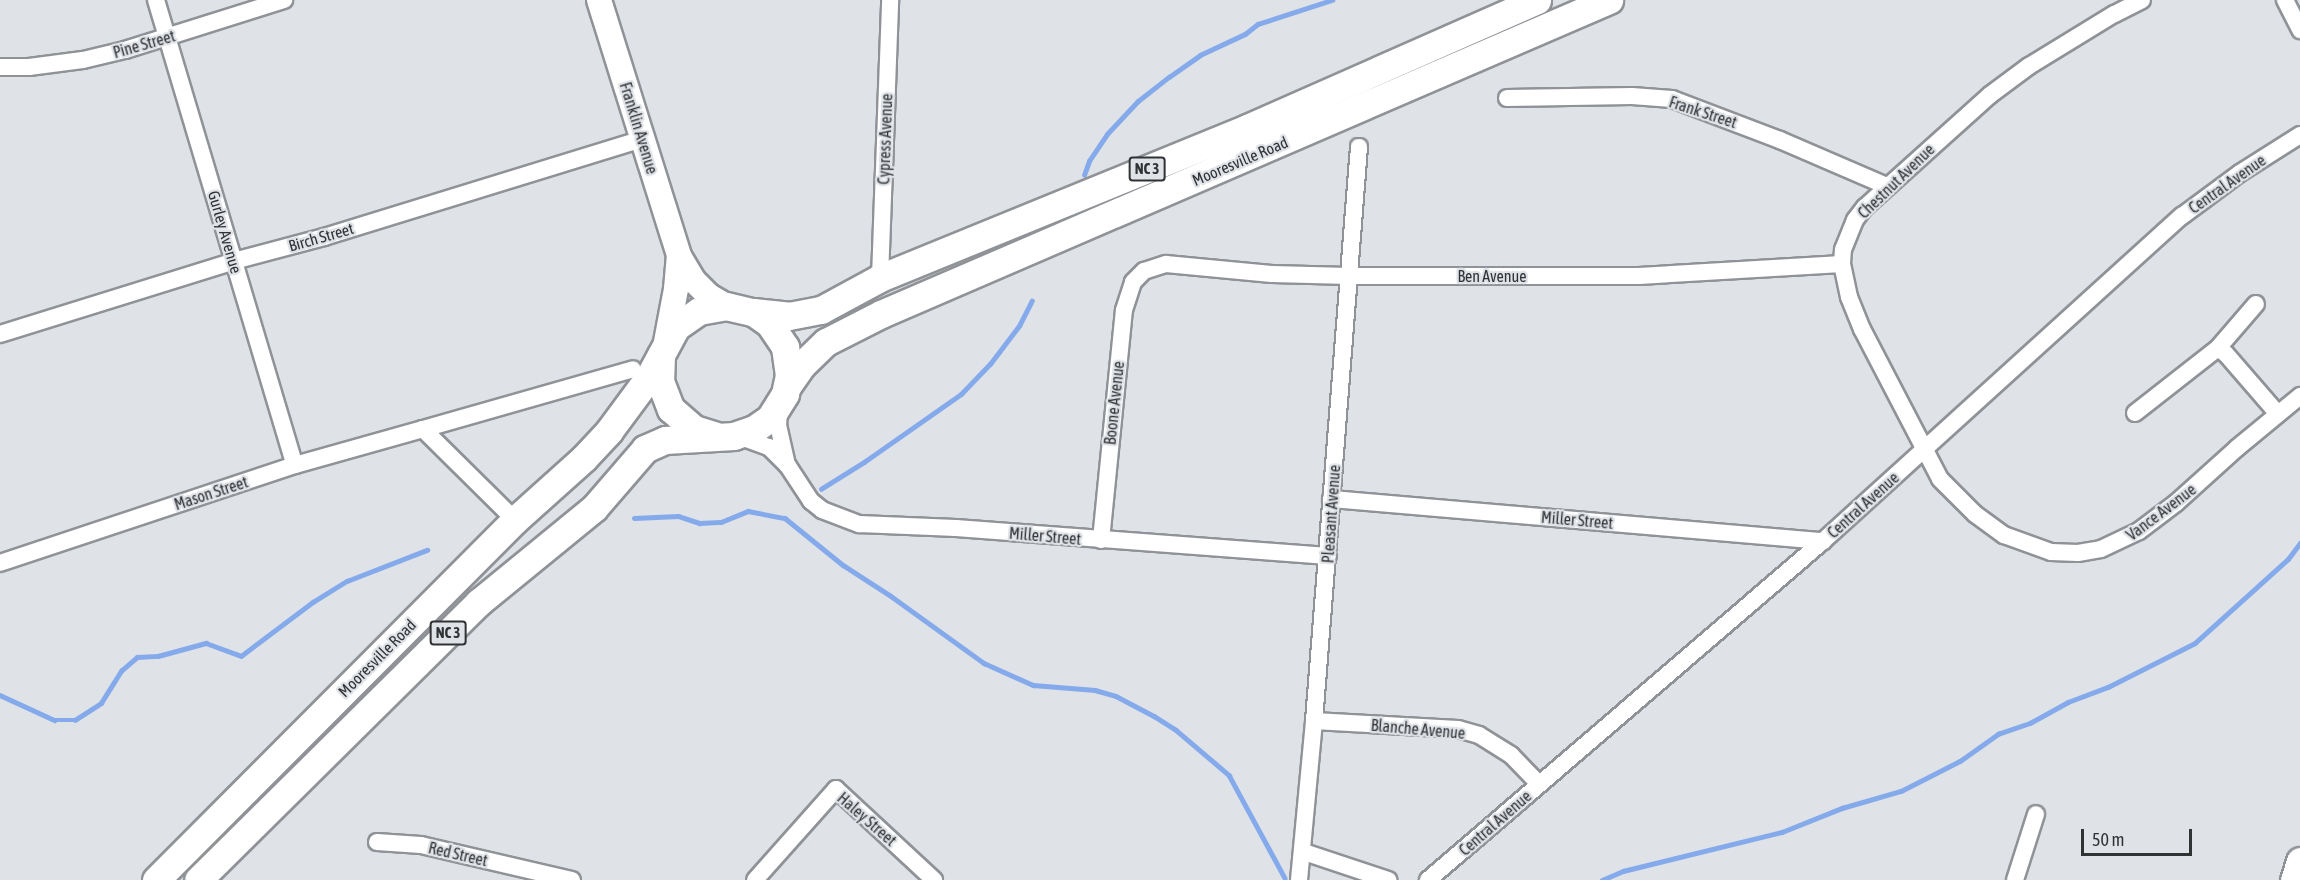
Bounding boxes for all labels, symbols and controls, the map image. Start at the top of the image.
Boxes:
street label: Pine Street [111,26,177,62]
street label: Franklin Avenue [616,80,662,176]
street label: Frank Street [1667,92,1739,132]
street label: Cypress Avenue [874,93,896,185]
street label: Mooresville Road [1189,132,1291,190]
street label: Chestnut Avenue [1854,140,1938,222]
street label: Central Avenue [2185,150,2269,218]
road number: NC 3 [1128,157,1166,181]
street label: Gurley Avenue [204,188,246,276]
street label: Birch Street [286,219,356,255]
street label: Ben Avenue [1457,266,1527,286]
street label: Boone Avenue [1100,360,1128,446]
street label: Pleasant Avenue [1318,464,1344,564]
street label: Central Avenue [1823,468,1903,542]
street label: Mason Street [172,472,250,514]
street label: Vance Avenue [2122,480,2200,544]
street label: Miller Street [1540,507,1614,533]
street label: Miller Street [1008,523,1082,549]
street label: Mooresville Road [334,615,420,701]
road number: NC 3 [428,621,468,645]
street label: Blanche Avenue [1370,715,1466,743]
street label: Central Avenue [1455,786,1535,860]
street label: Haley Street [834,788,900,850]
scale bar [2084,817,2195,855]
text: 50 m [2092,829,2124,850]
street label: Red Street [427,838,489,870]

